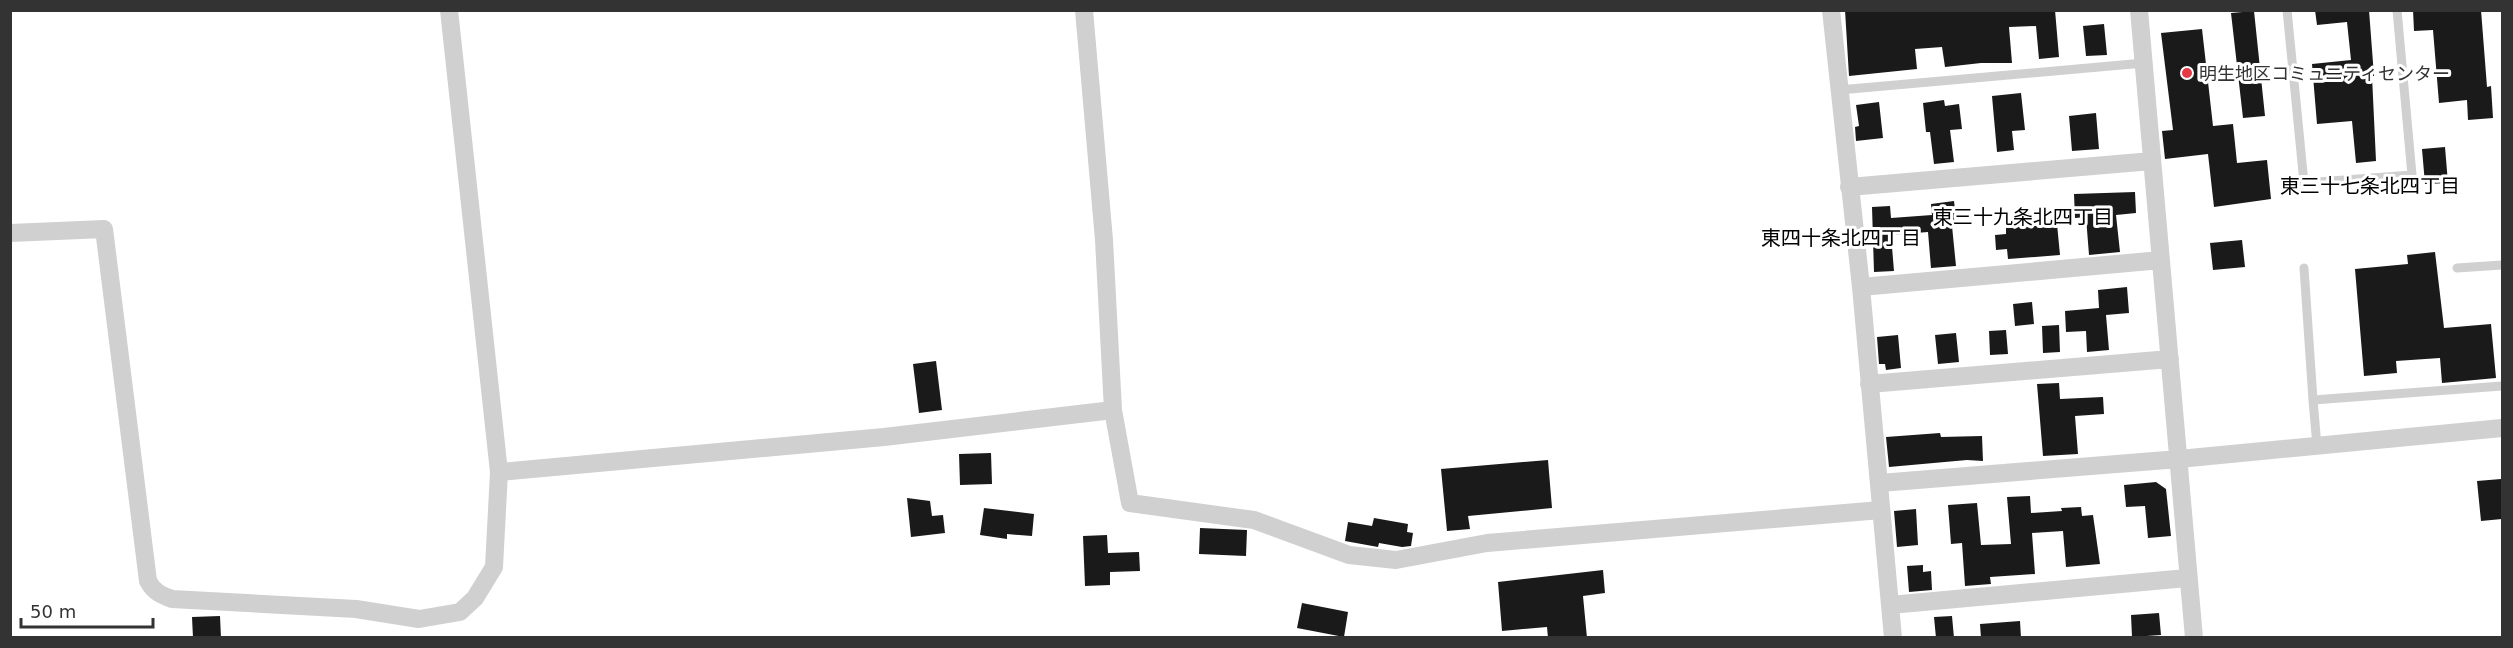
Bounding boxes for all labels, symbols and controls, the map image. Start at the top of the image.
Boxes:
place label: 明生地区コミュニティセンター [2199,63,2450,84]
marker: 明生地区コミュニティセンター [2180,66,2194,80]
district label: 東三十七条北四丁目 [2280,174,2460,198]
district label: 東三十九条北四丁目 [1933,205,2113,229]
district label: 東四十条北四丁目 [1761,226,1921,250]
scale bar [21,591,153,629]
text: 50 m [30,601,76,622]

